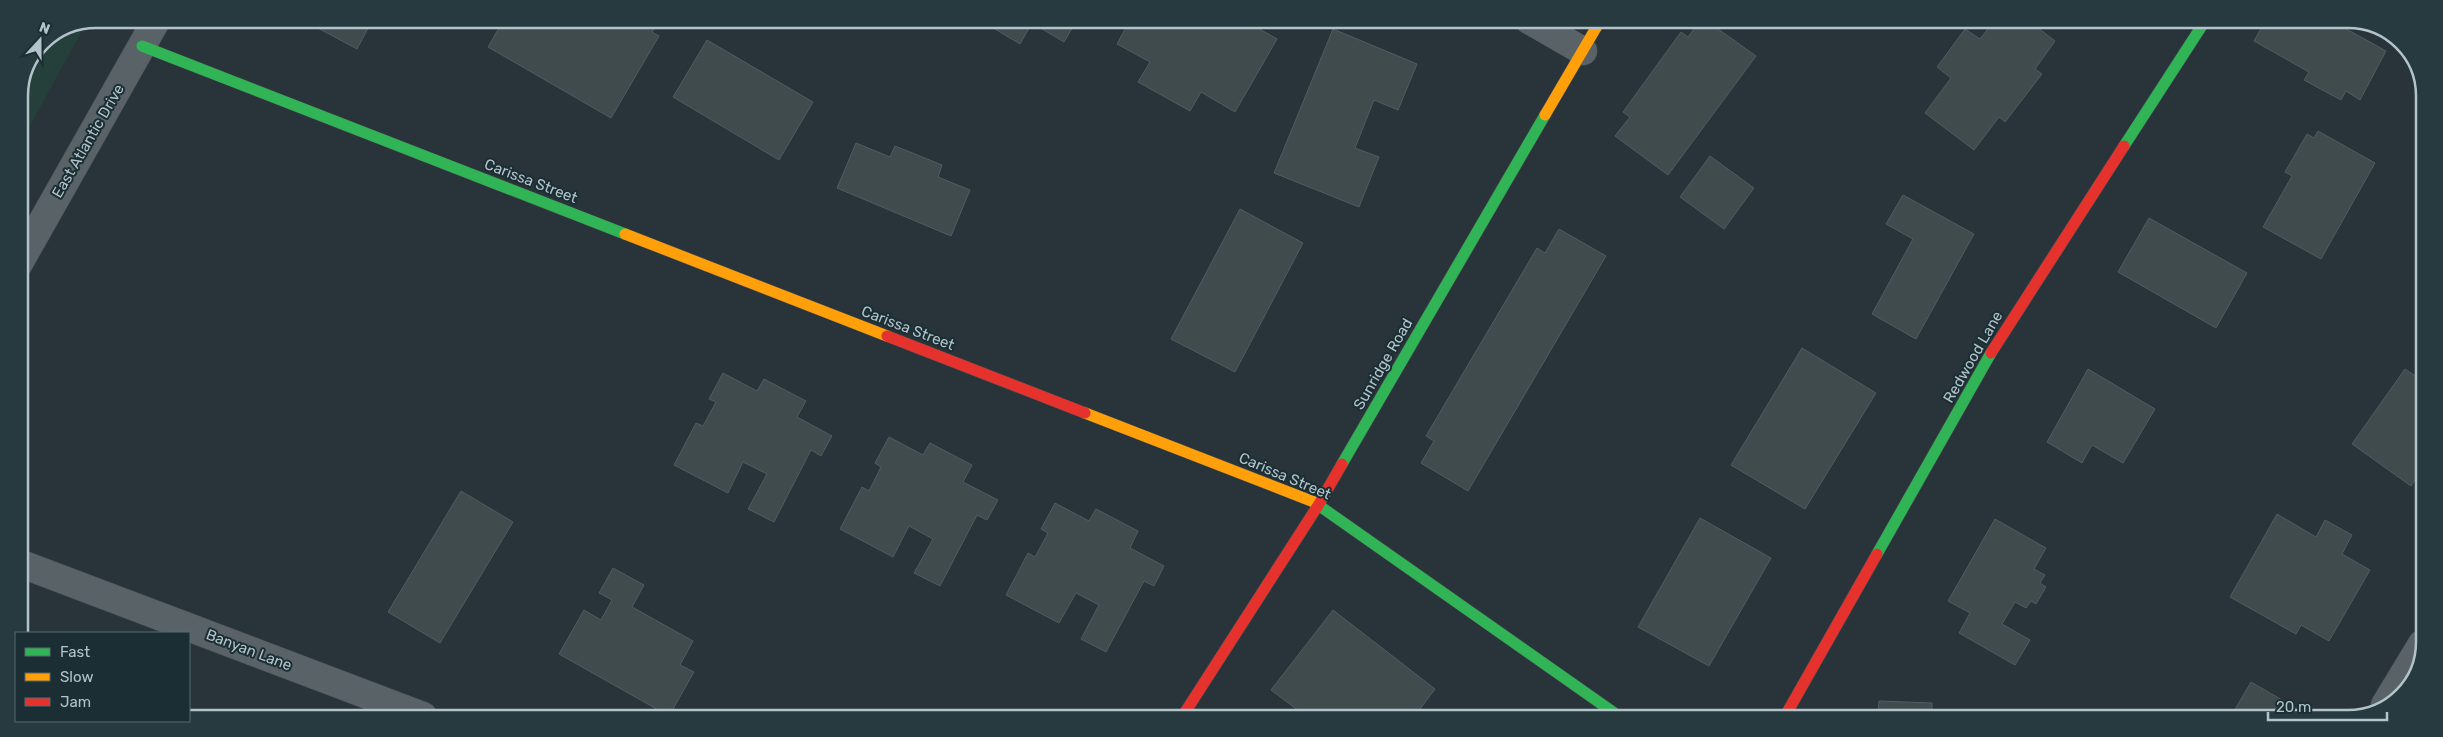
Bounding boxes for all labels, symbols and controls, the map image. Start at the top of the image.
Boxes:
north arrow [15,15,65,65]
text: N [37,19,52,38]
street label: East Atlantic Drive [48,81,128,201]
street label: Carissa Street [482,155,580,207]
street label: Carissa Street [859,302,957,354]
street label: Redwood Lane [1939,308,2007,406]
street label: Sunridge Road [1350,315,1416,413]
street label: Carissa Street [1236,449,1334,504]
street label: Banyan Lane [204,625,294,675]
legend [15,632,190,722]
text: Fast [60,643,90,661]
text: Slow [60,668,93,686]
scale bar [2268,690,2387,722]
text: Jam [60,693,91,711]
text: 20 m [2276,698,2311,716]

